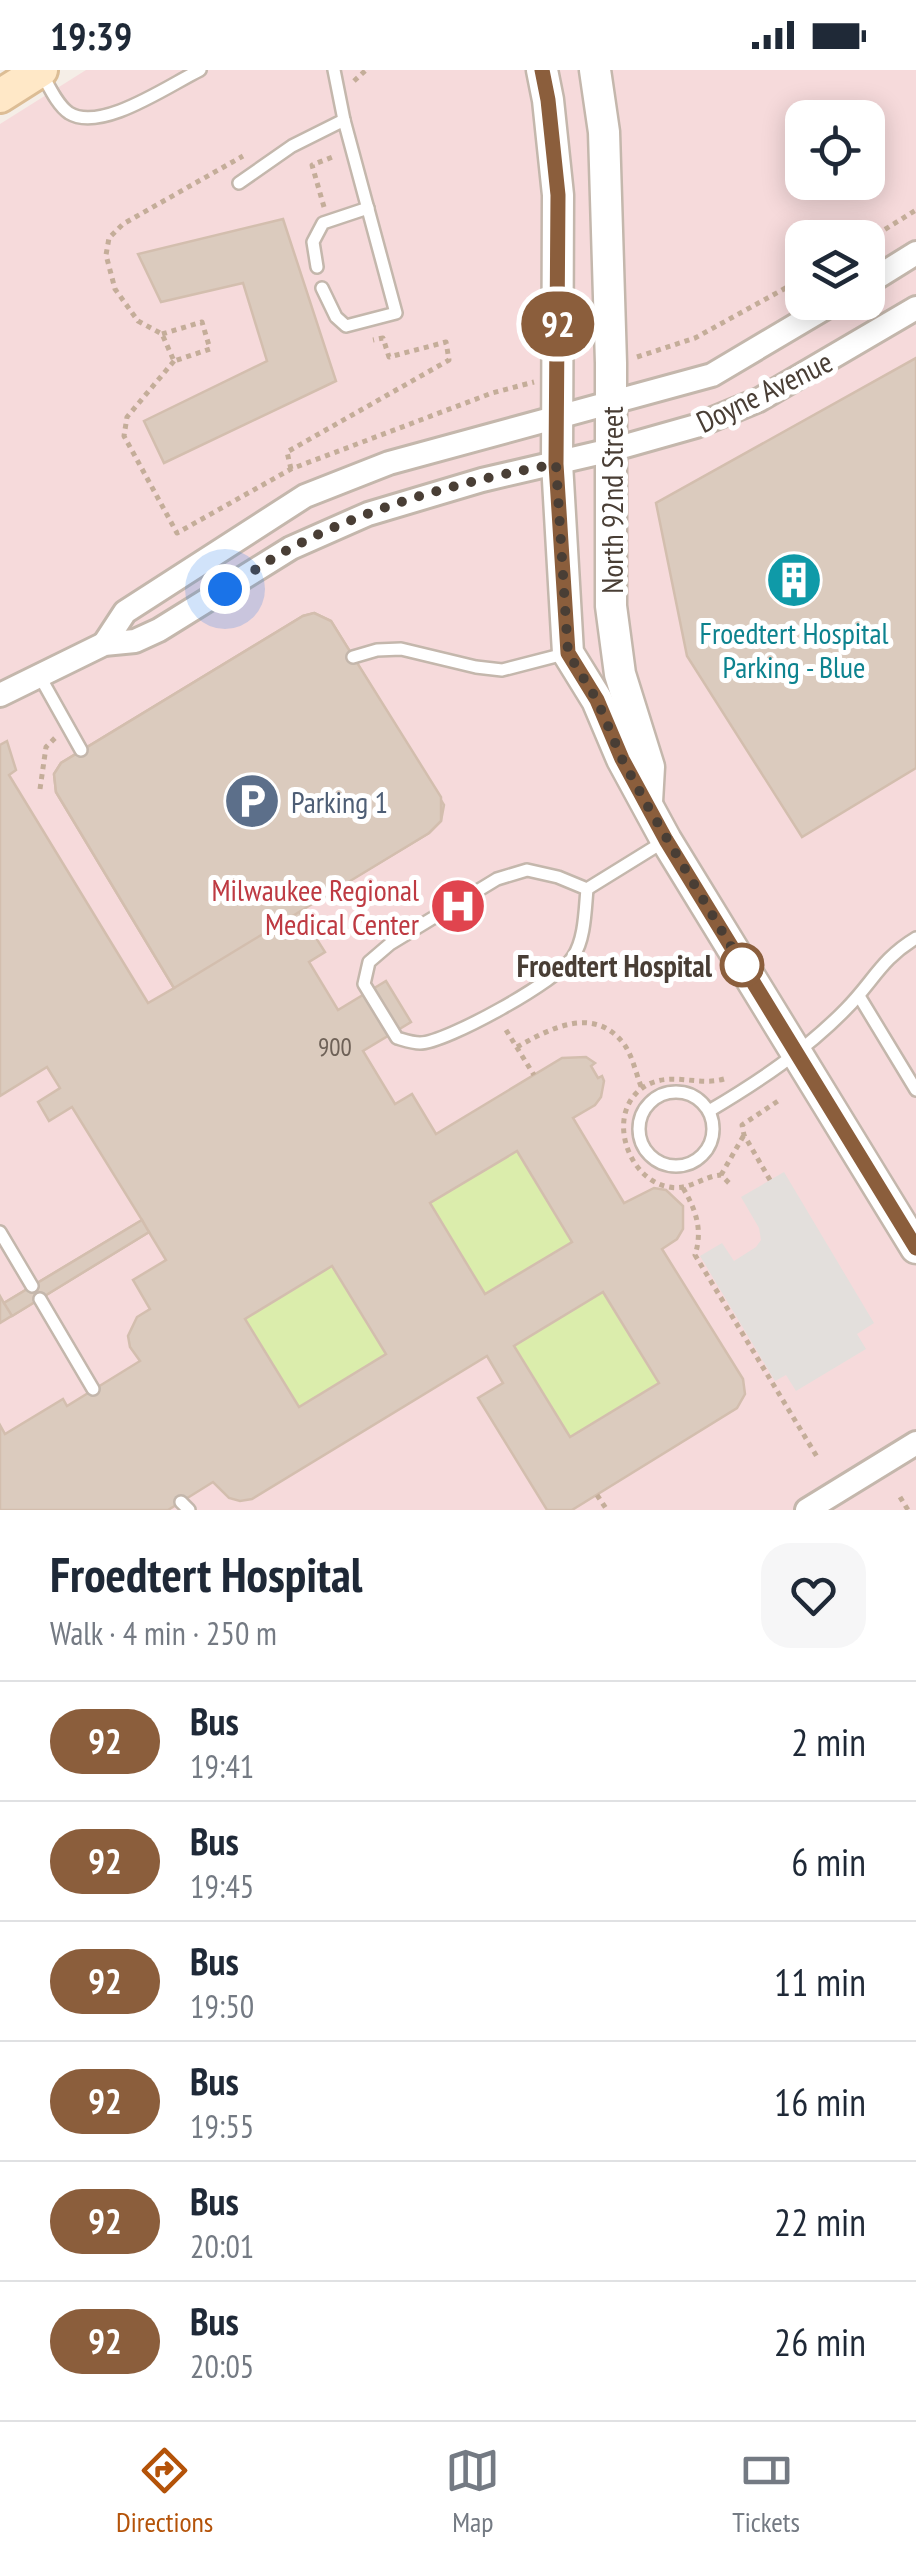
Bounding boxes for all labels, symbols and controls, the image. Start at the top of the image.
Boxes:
text: 19:39 [50,11,132,60]
map controls [785,100,885,320]
button: locate [785,100,885,200]
button: layers [785,220,885,320]
line badge: 92 [513,292,603,356]
text: 92 [541,301,575,347]
street label: Doyne Avenue [690,341,838,441]
street label: North 92nd Street [592,406,631,594]
building icon: Froedtert Hospital Parking - Blue [764,550,824,610]
your location [200,564,250,614]
place label: Froedtert Hospital Parking - Blue [700,613,888,686]
parking icon: Parking 1 [222,771,282,831]
place label: Parking 1 [291,782,388,821]
place label: Milwaukee Regional Medical Center [211,870,420,943]
hospital icon: Milwaukee Regional Medical Center [428,876,488,936]
marker: Froedtert Hospital [721,944,763,986]
place label: Froedtert Hospital [517,946,713,985]
house number: 900 [318,1031,352,1063]
text: Froedtert Hospital [50,1543,362,1605]
button: heart [761,1543,866,1648]
text: Walk · 4 min · 250 m [50,1612,277,1654]
text: Bus [190,1696,239,1745]
text: 2 min [791,1717,866,1766]
text: 92 [88,1718,122,1764]
text: 19:41 [190,1745,254,1787]
text: Bus [190,1816,239,1865]
text: 6 min [791,1837,866,1886]
text: 92 [88,1838,122,1884]
text: 19:45 [190,1865,254,1907]
text: Bus [190,1936,239,1985]
text: 11 min [774,1957,866,2006]
text: 92 [88,1958,122,2004]
text: 19:50 [190,1985,254,2027]
text: Bus [190,2056,239,2105]
text: 16 min [774,2077,866,2126]
text: 92 [88,2078,122,2124]
text: 19:55 [190,2105,254,2147]
text: Bus [190,2176,239,2225]
text: 22 min [774,2197,866,2246]
text: 92 [88,2198,122,2244]
text: 20:01 [190,2225,254,2267]
text: Bus [190,2296,239,2345]
text: 26 min [774,2317,866,2366]
text: 92 [88,2318,122,2364]
text: 20:05 [190,2345,254,2387]
tab: Directions [116,2443,213,2540]
tab: Map [445,2443,500,2540]
tab: Tickets [732,2443,800,2540]

